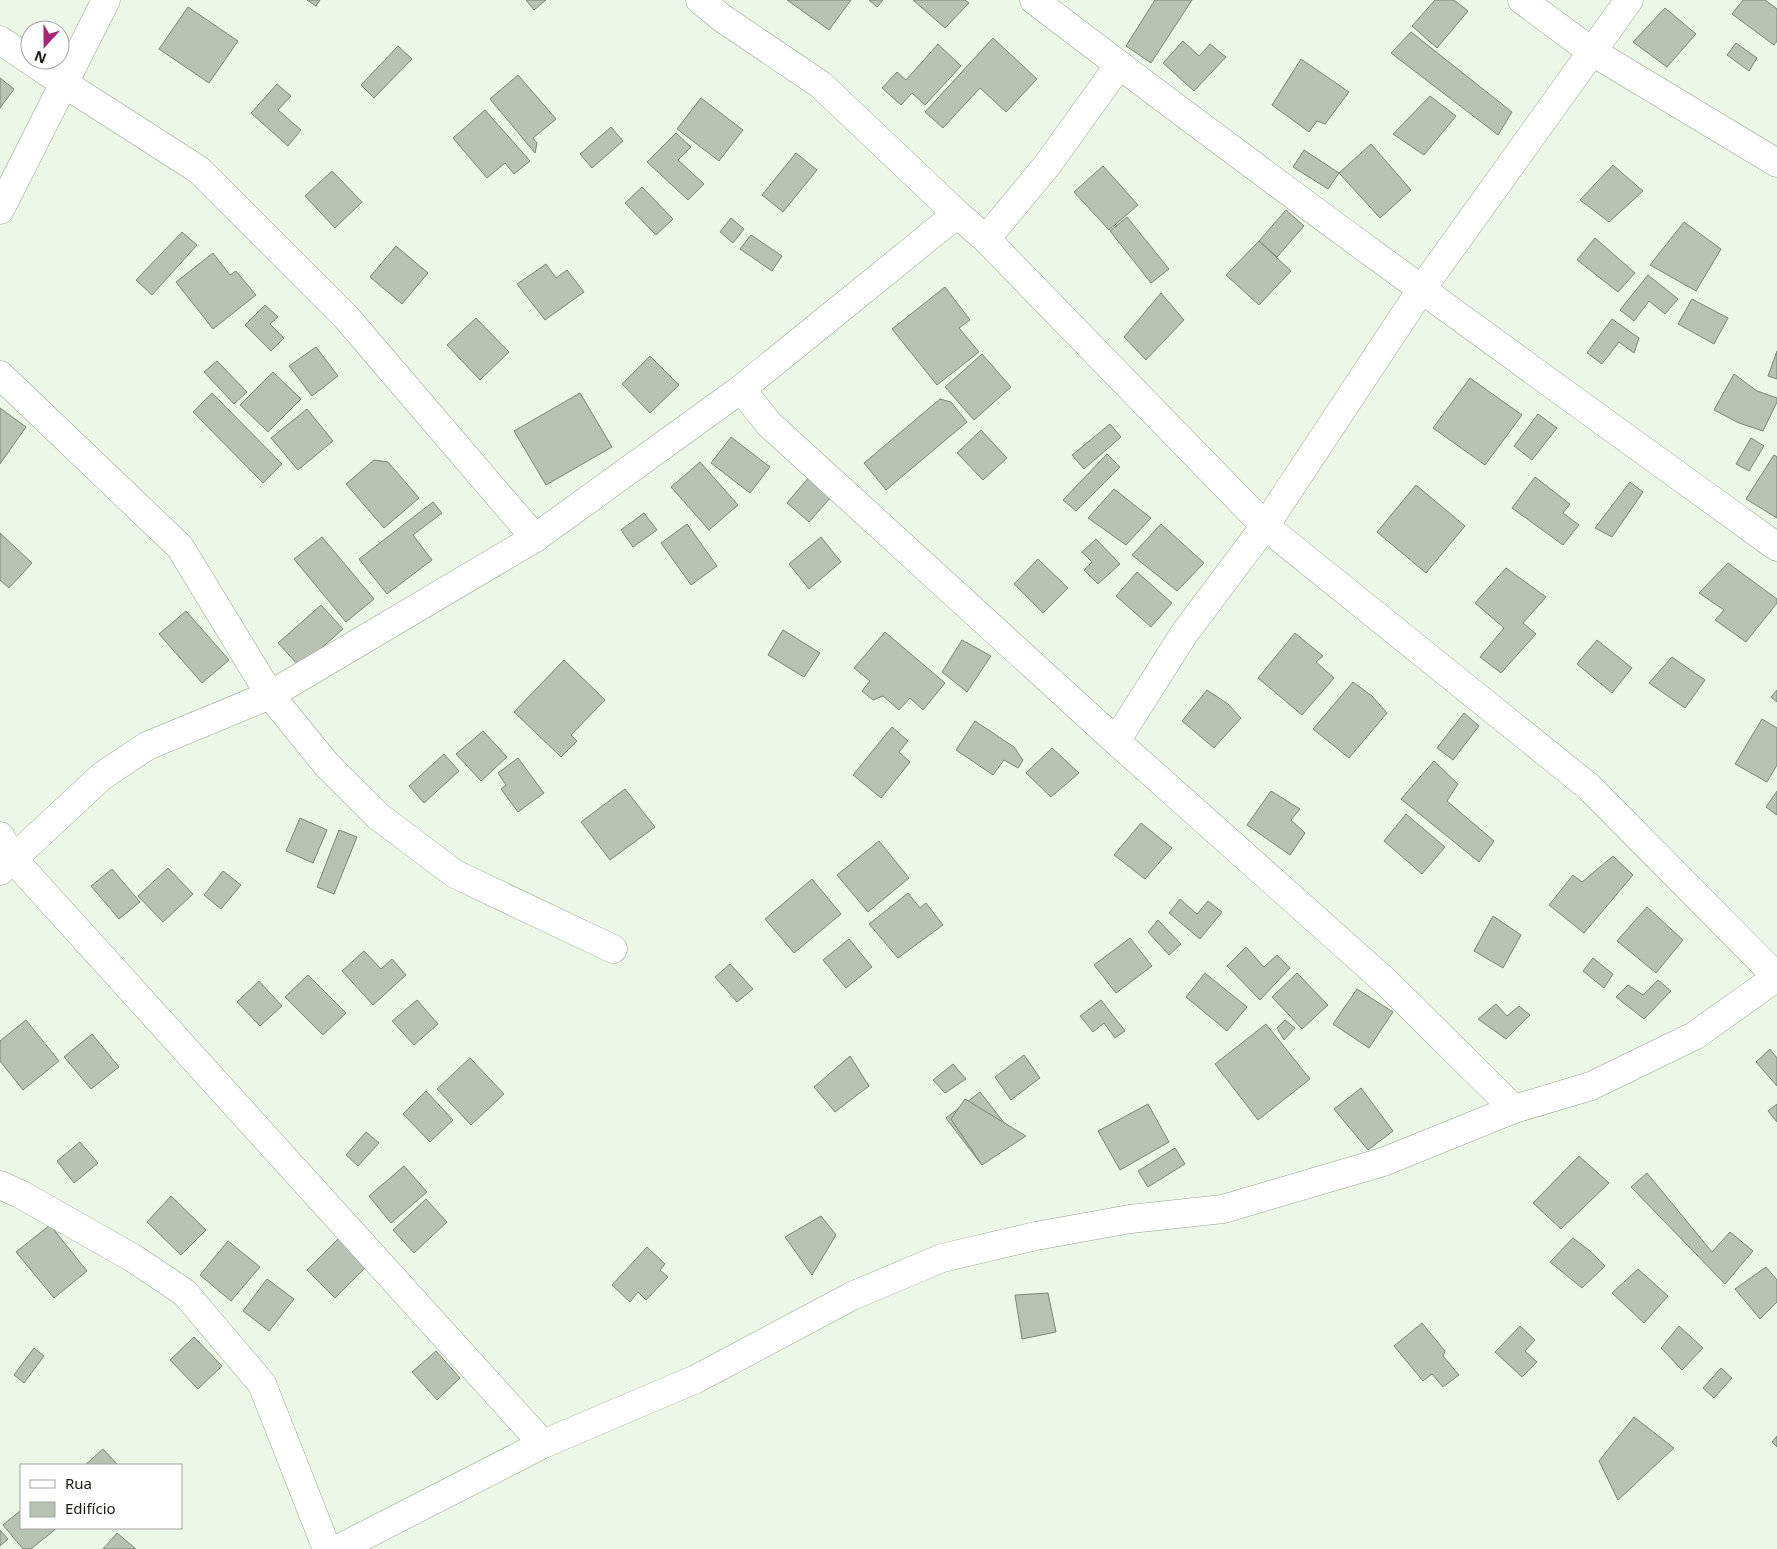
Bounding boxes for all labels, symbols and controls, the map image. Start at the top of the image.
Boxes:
north arrow [20,20,70,70]
text: N [31,47,49,69]
legend [20,1464,182,1529]
text: Rua [65,1473,92,1493]
text: Edifício [65,1498,116,1518]

